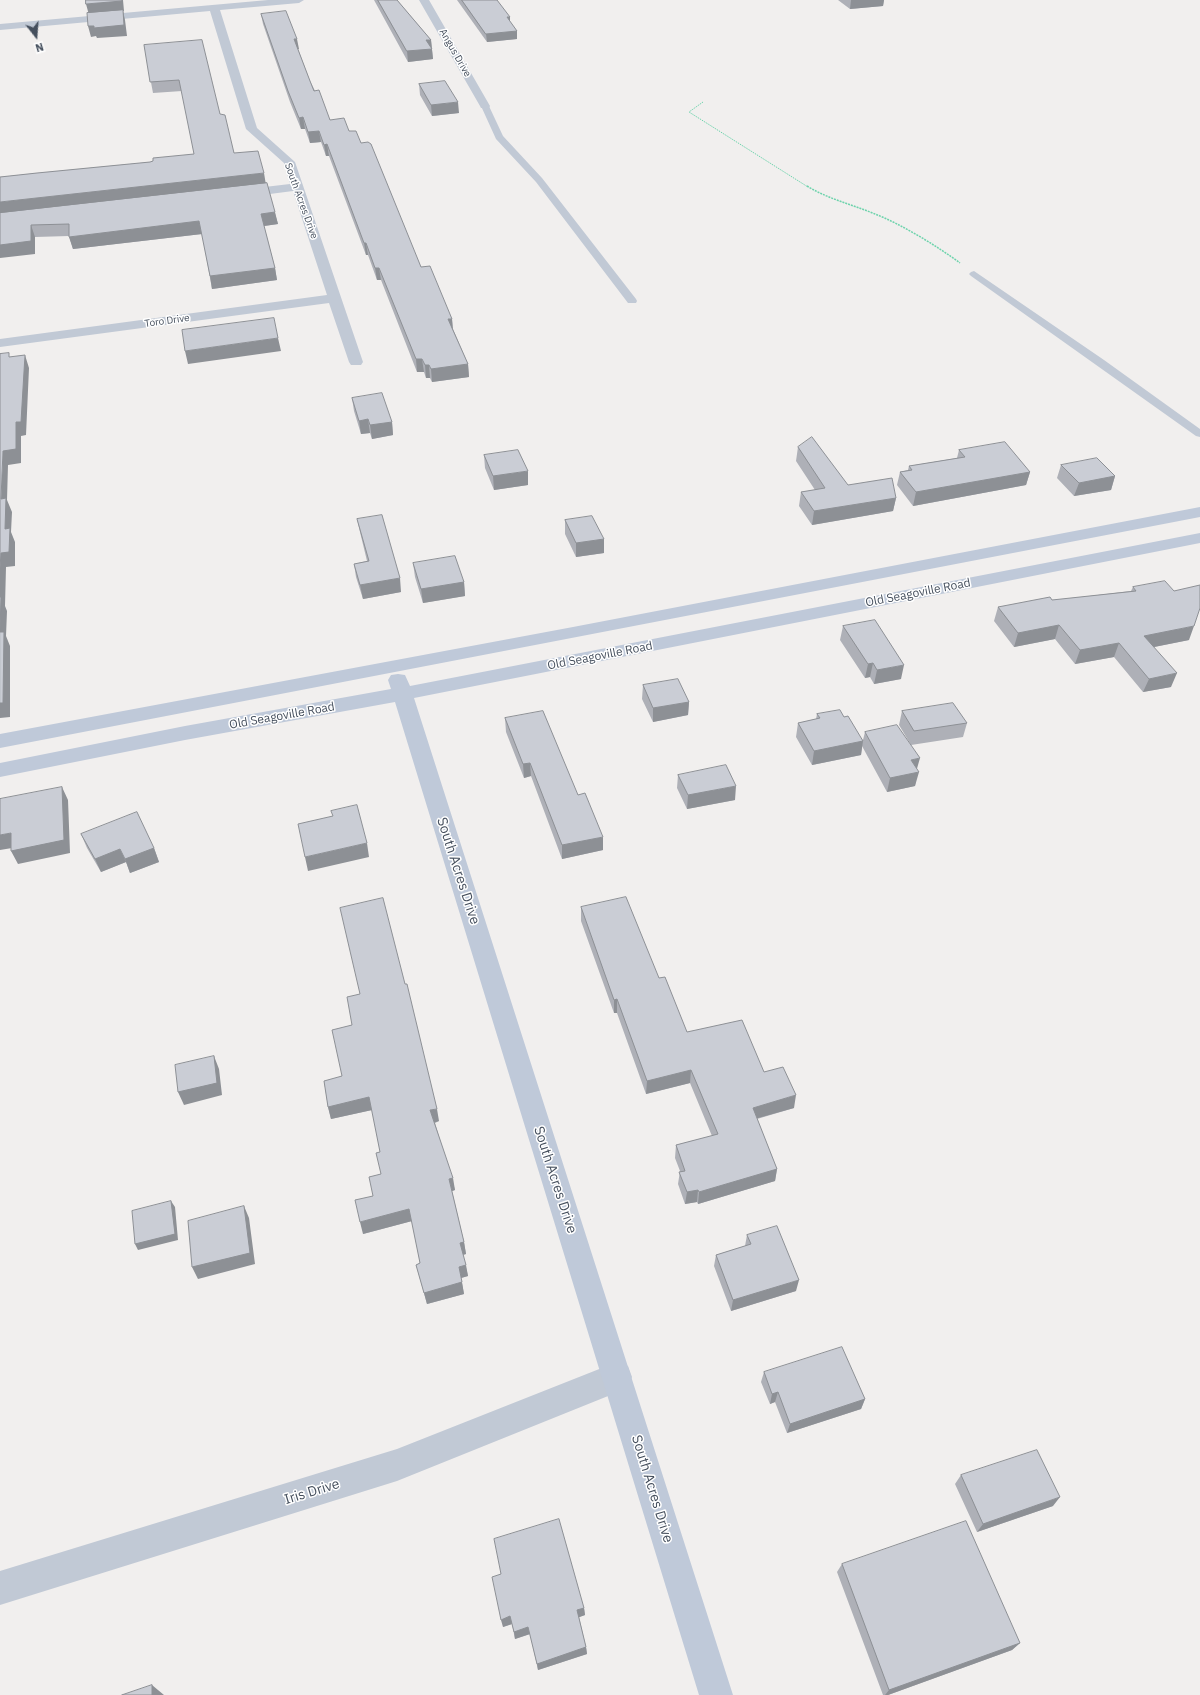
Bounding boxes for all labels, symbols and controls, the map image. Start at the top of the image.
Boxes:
north arrow [16,16,56,56]
street label: Angus Drive [436,27,474,79]
text: N [34,40,45,55]
street label: South Acres Drive [282,162,320,240]
street label: Toro Drive [144,312,190,330]
street label: Old Seagoville Road [864,576,972,610]
street label: Old Seagoville Road [546,639,654,673]
street label: Old Seagoville Road [228,700,336,732]
street label: South Acres Drive [433,815,483,927]
street label: South Acres Drive [530,1124,580,1236]
street label: South Acres Drive [628,1433,676,1545]
street label: Iris Drive [282,1476,342,1508]

